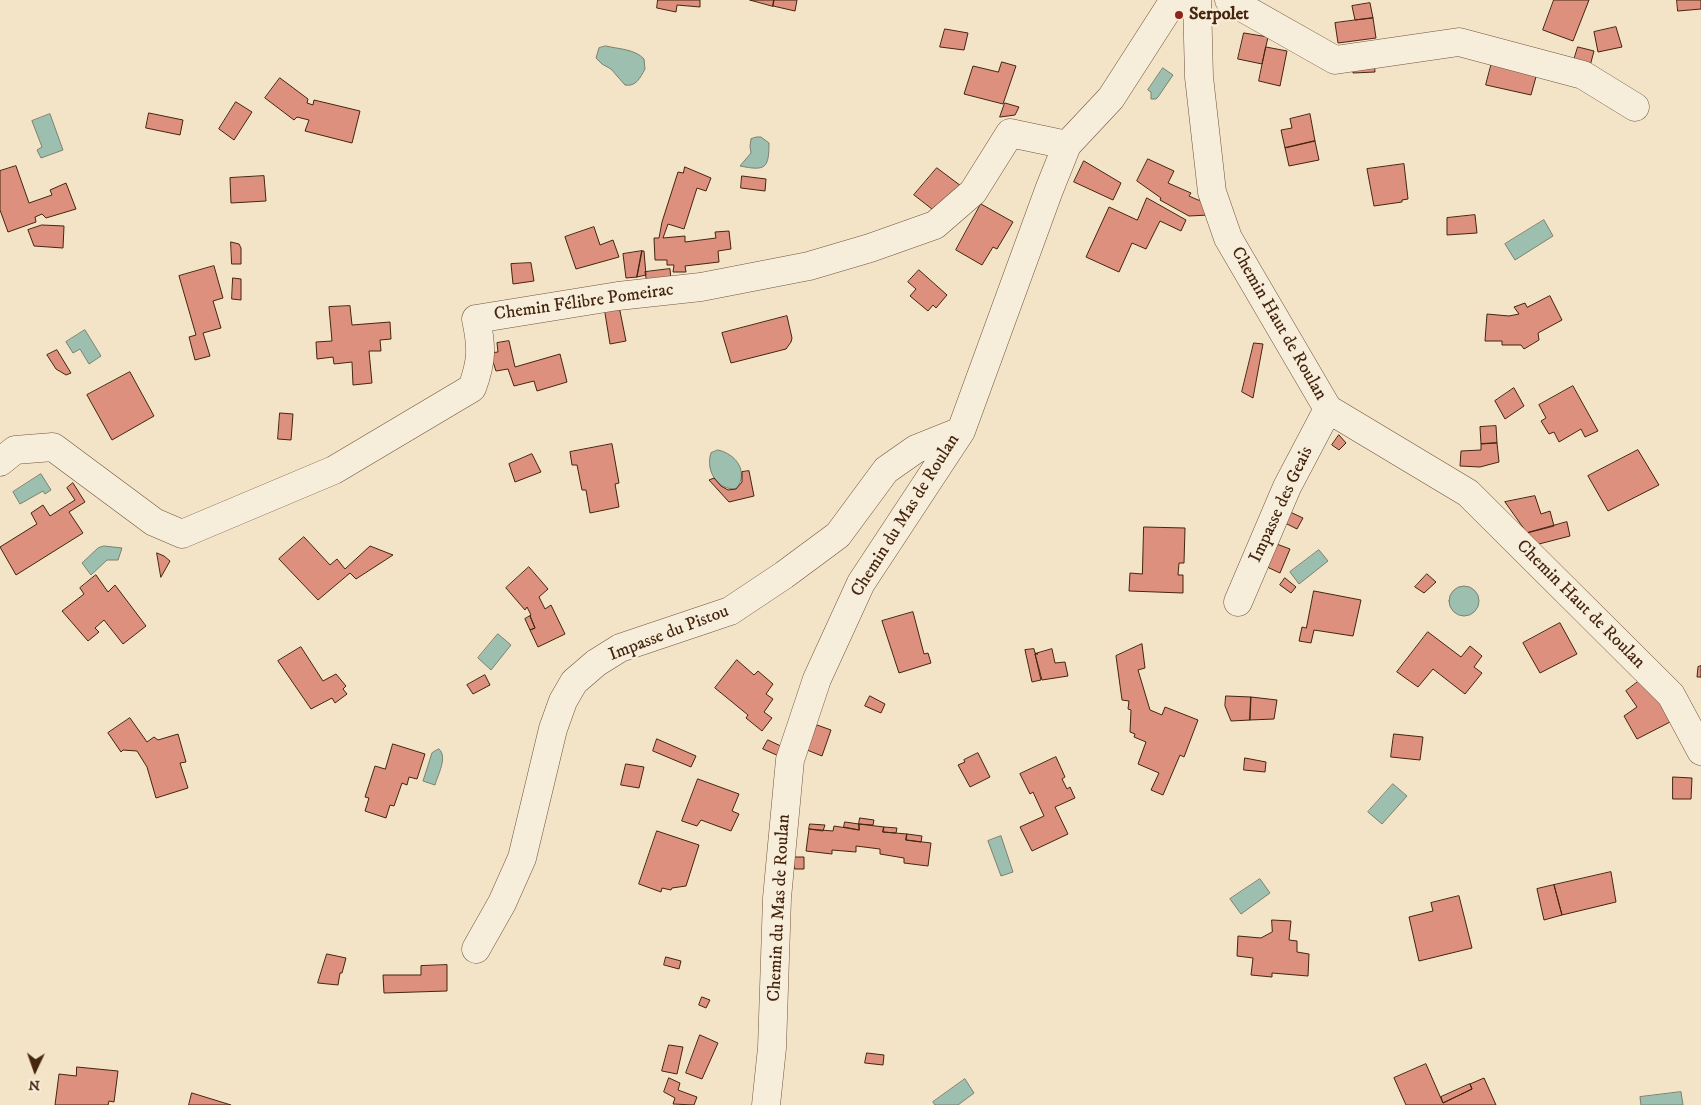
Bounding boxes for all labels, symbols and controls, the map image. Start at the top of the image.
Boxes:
place label: Serpolet [1189,4,1249,26]
marker: Serpolet [1173,9,1185,21]
street label: Chemin Haut de Roulan [1225,244,1331,404]
street label: Chemin Félibre Pomeirac [493,280,675,326]
street label: Chemin du Mas de Roulan [847,431,965,601]
street label: Impasse des Geais [1246,444,1318,566]
street label: Chemin Haut de Roulan [1511,536,1649,674]
street label: Impasse du Pistou [606,601,732,667]
street label: Chemin du Mas de Roulan [764,814,796,1002]
north arrow [10,1045,60,1095]
text: N [28,1076,40,1094]

